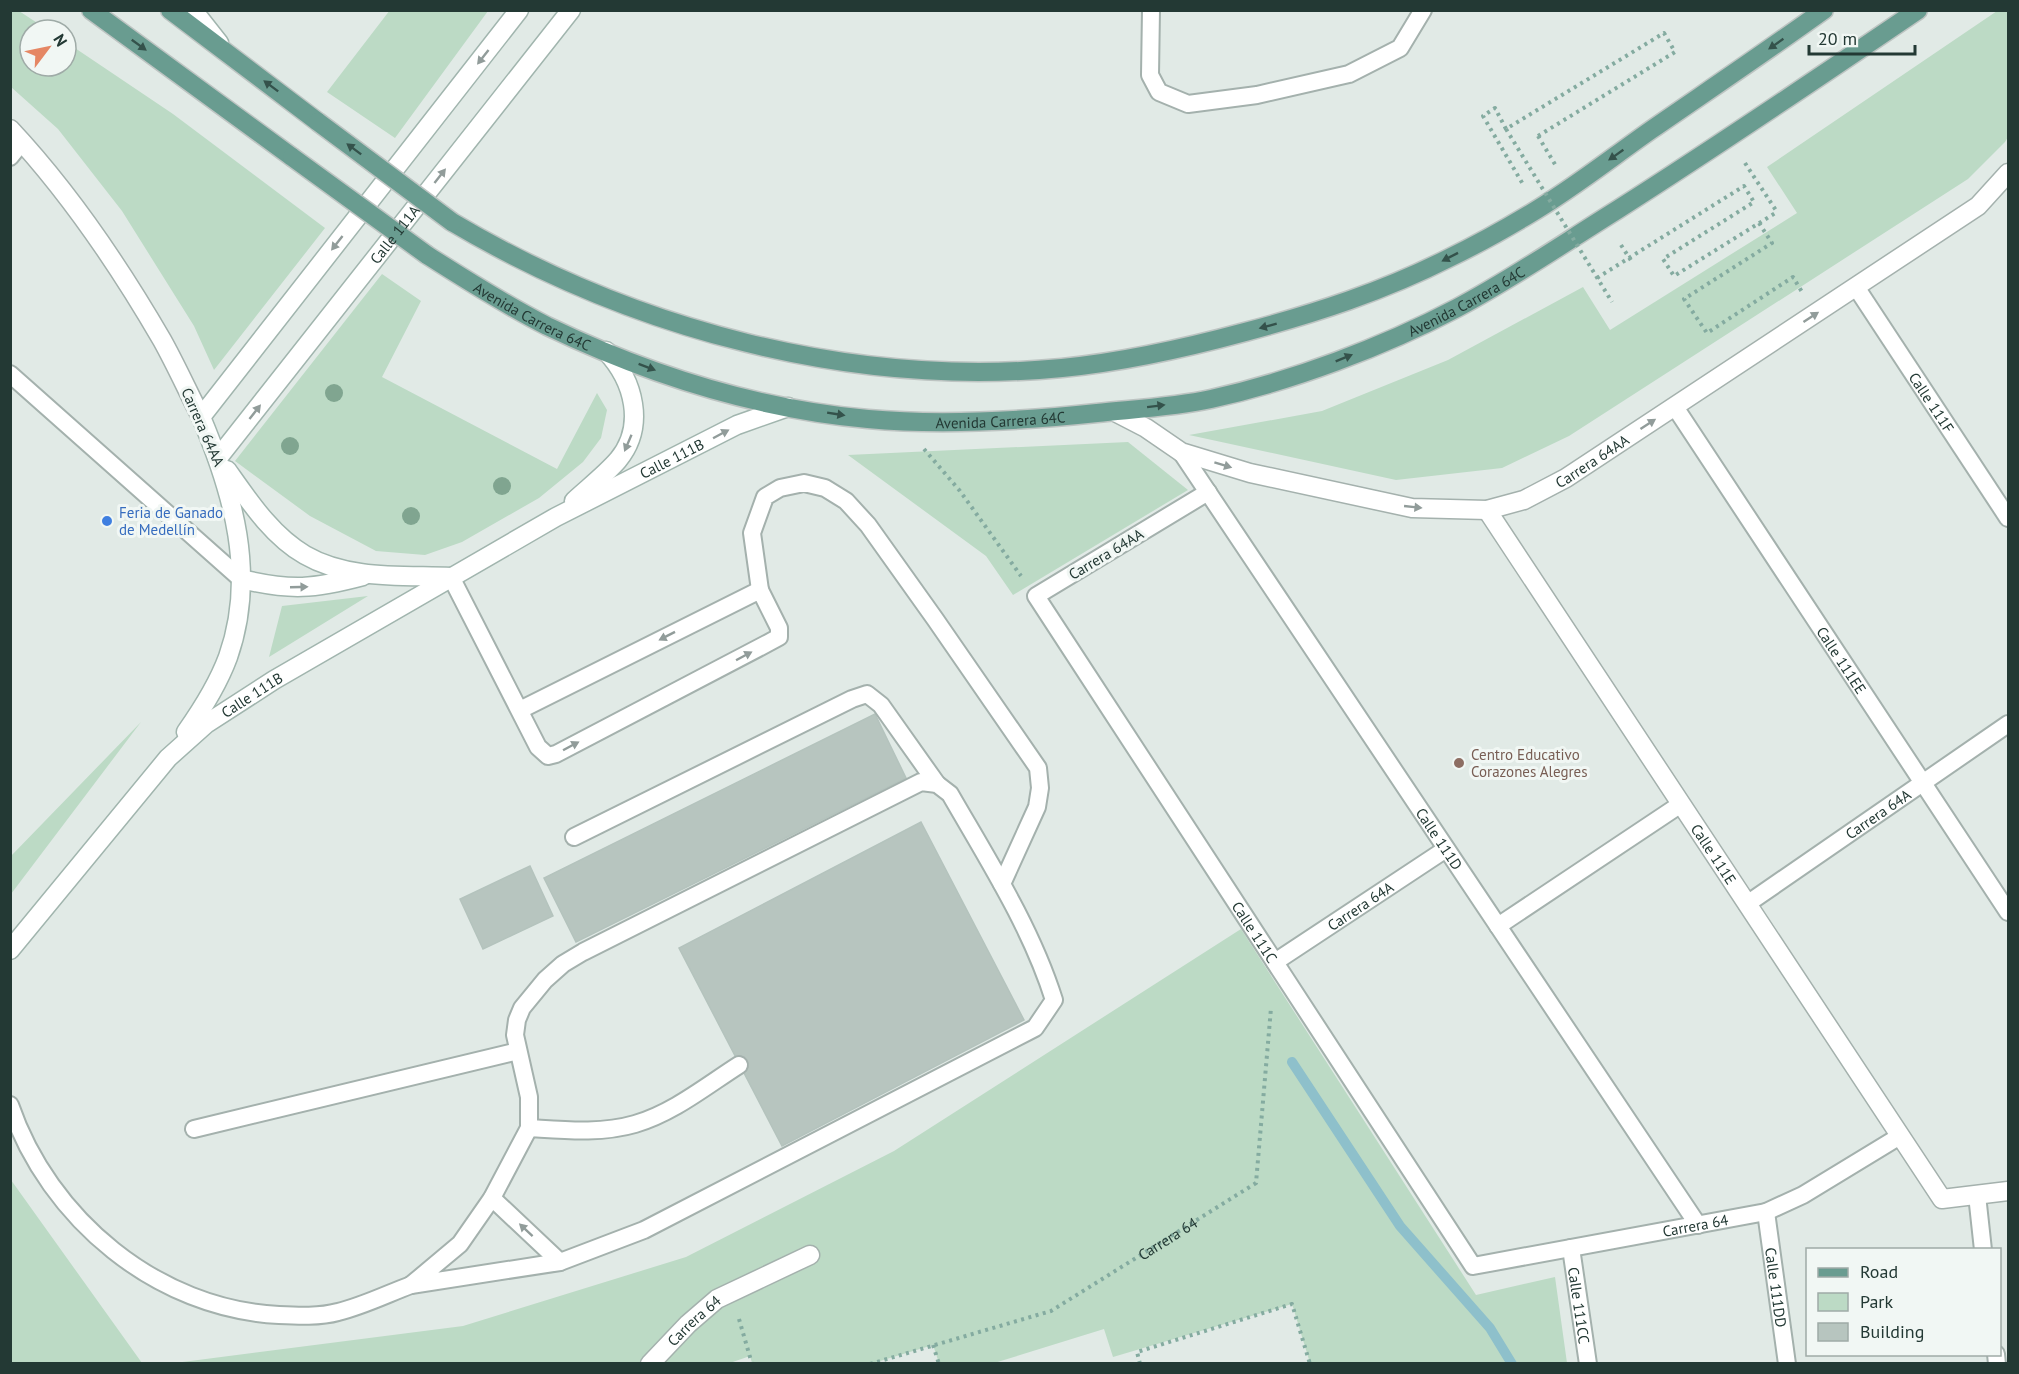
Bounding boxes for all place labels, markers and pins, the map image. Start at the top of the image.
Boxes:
place label: Feria de Ganado de Medellín [119,503,223,539]
marker: Feria de Ganado de Medellín [100,514,114,528]
place label: Centro Educativo Corazones Alegres [1471,745,1588,781]
marker: Centro Educativo Corazones Alegres [1452,756,1466,770]

